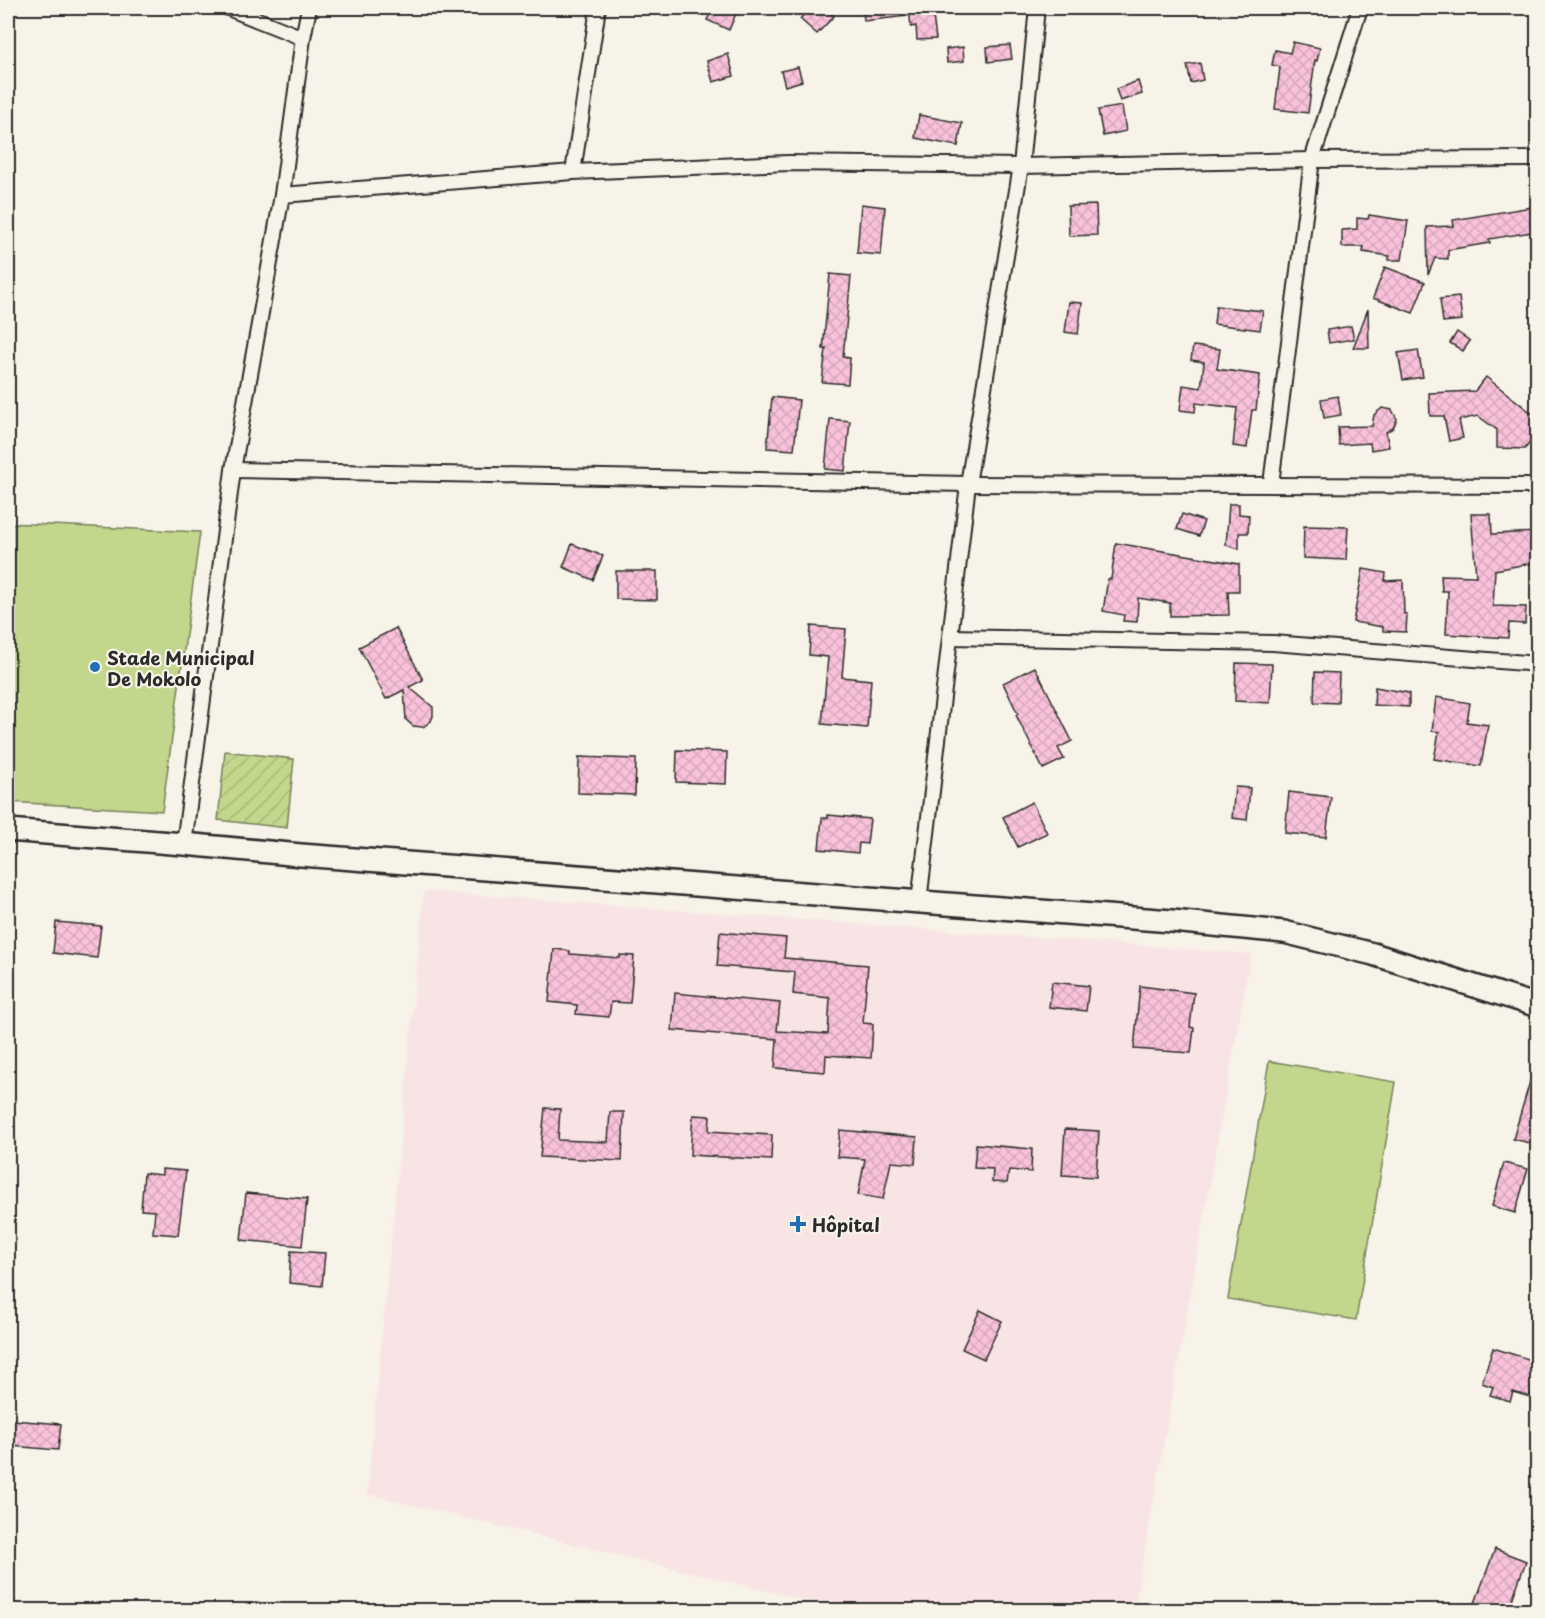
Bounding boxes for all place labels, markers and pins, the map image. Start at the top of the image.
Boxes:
place label: Stade Municipal De Mokolo [107,644,255,692]
marker: Stade Municipal De Mokolo [88,660,102,674]
place label: Hôpital [812,1211,880,1238]
marker: Hôpital [789,1215,807,1233]

